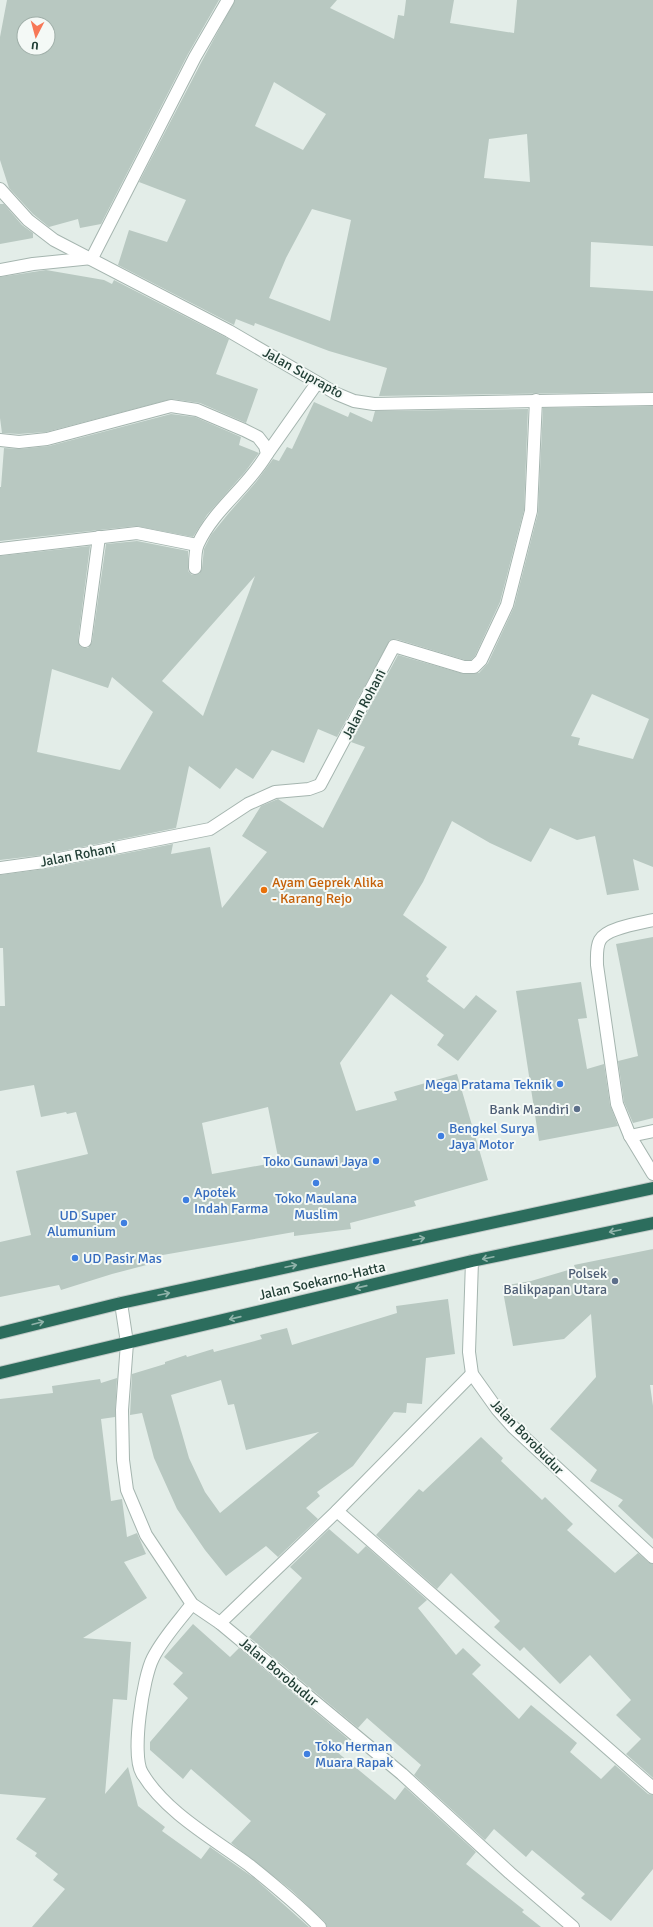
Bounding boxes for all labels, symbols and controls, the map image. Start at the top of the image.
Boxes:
north arrow [16,16,56,56]
text: U [31,39,39,52]
street label: Jalan Suprapto [260,344,346,402]
street label: Jalan Rohani [339,666,389,742]
street label: Jalan Rohani [39,839,117,871]
place label: Ayam Geprek Alika - Karang Rejo [272,874,384,907]
marker: Ayam Geprek Alika - Karang Rejo [259,885,269,895]
place label: Mega Pratama Teknik [425,1076,552,1093]
marker: Mega Pratama Teknik [555,1079,565,1089]
place label: Bank Mandiri [489,1101,569,1118]
marker: Bank Mandiri [572,1104,582,1114]
place label: Bengkel Surya Jaya Motor [449,1120,535,1153]
marker: Bengkel Surya Jaya Motor [436,1131,446,1141]
place label: Toko Gunawi Jaya [263,1153,368,1170]
marker: Toko Gunawi Jaya [371,1156,381,1166]
marker: Toko Maulana Muslim [311,1178,321,1188]
place label: Apotek Indah Farma [194,1184,268,1217]
place label: Toko Maulana Muslim [275,1190,357,1223]
marker: Apotek Indah Farma [181,1195,191,1205]
place label: UD Super Alumunium [47,1207,117,1240]
marker: UD Super Alumunium [119,1218,129,1228]
one-way arrow [609,1228,622,1236]
one-way arrow [412,1234,425,1242]
place label: UD Pasir Mas [83,1250,162,1267]
marker: UD Pasir Mas [70,1253,80,1263]
one-way arrow [481,1254,494,1262]
street label: Jalan Soekarno-Hatta [257,1258,387,1304]
one-way arrow [285,1262,298,1270]
place label: Polsek Balikpapan Utara [503,1265,607,1298]
marker: Polsek Balikpapan Utara [610,1276,620,1286]
one-way arrow [355,1284,368,1292]
one-way arrow [158,1289,171,1297]
one-way arrow [228,1314,241,1322]
one-way arrow [31,1319,44,1327]
street label: Jalan Borobudur [487,1396,568,1479]
street label: Jalan Borobudur [236,1634,323,1711]
place label: Toko Herman Muara Rapak [315,1738,393,1771]
marker: Toko Herman Muara Rapak [302,1749,312,1759]

